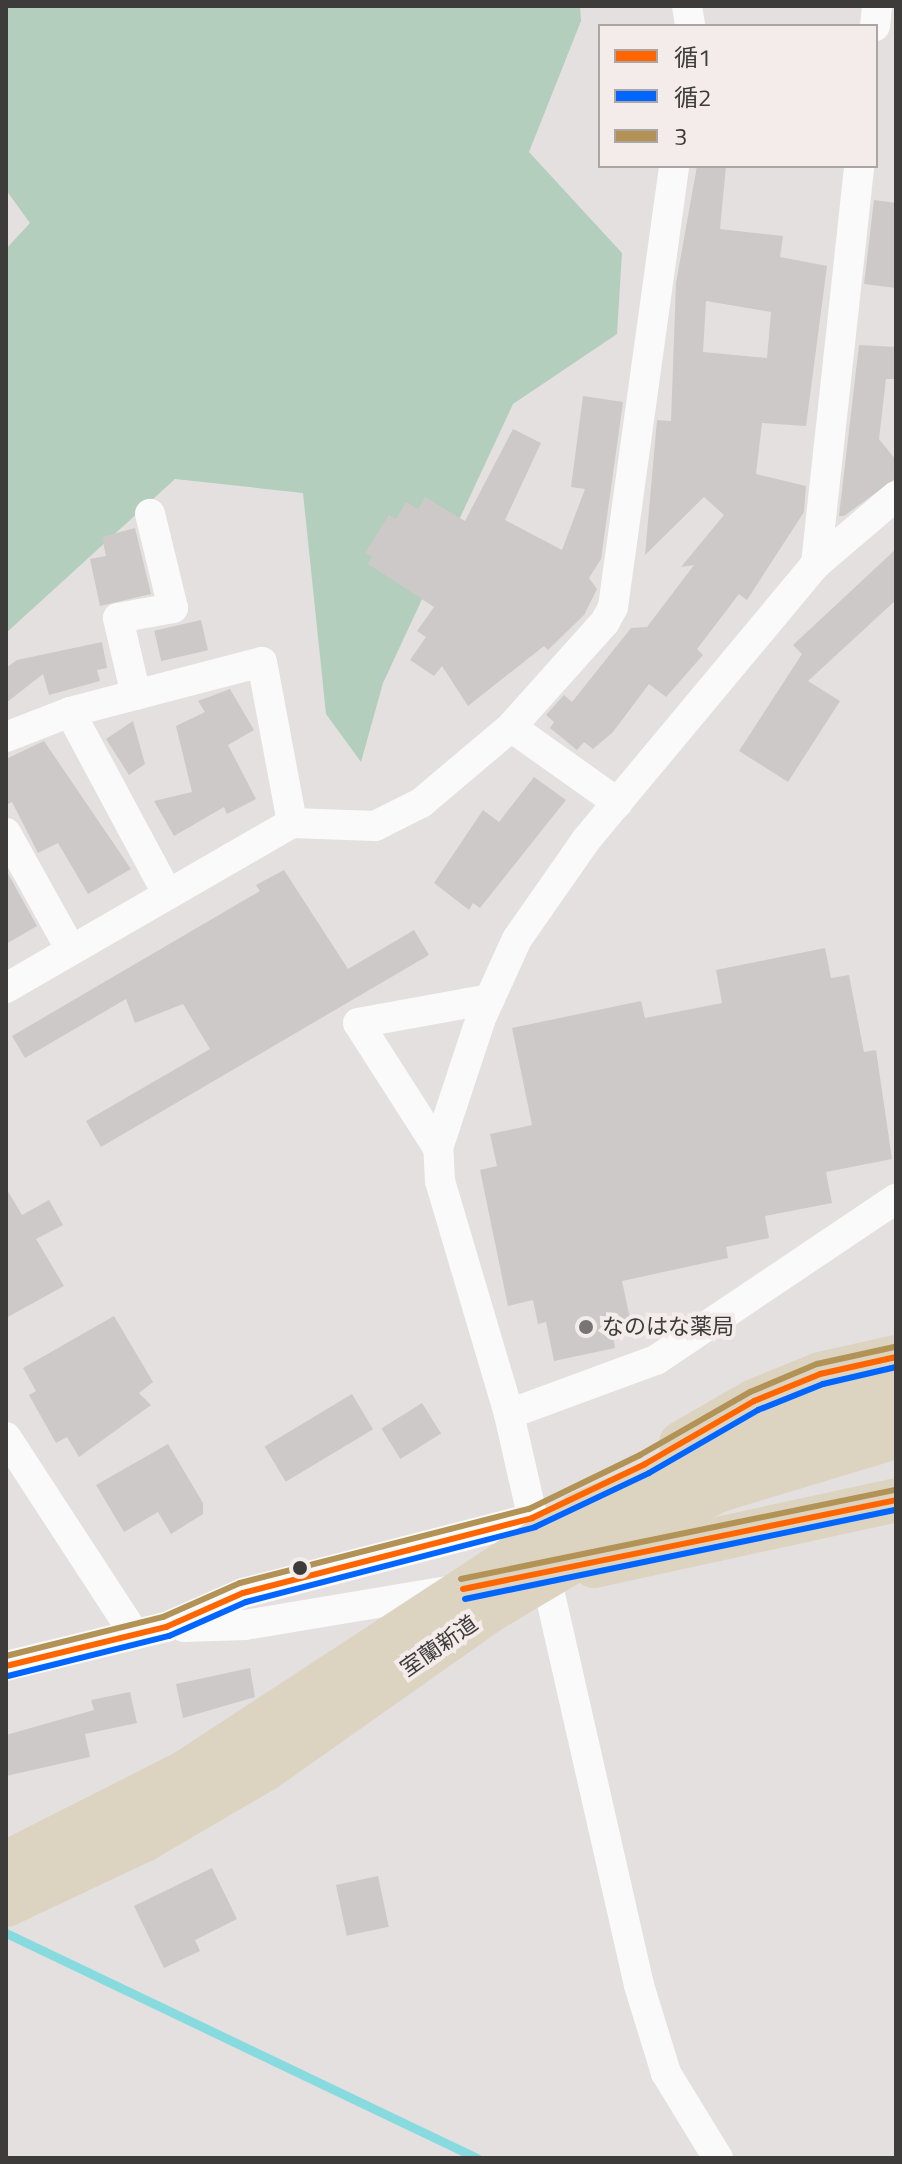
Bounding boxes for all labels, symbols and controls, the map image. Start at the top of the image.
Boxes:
legend [598,24,878,168]
text: 循1 [674,39,711,75]
text: 循2 [674,79,711,115]
text: 3 [674,118,687,154]
place label: なのはな薬局 [602,1314,734,1340]
marker: なのはな薬局 [577,1318,595,1336]
unlabelled marker [292,1560,308,1576]
street label: 室蘭新道 [395,1610,483,1682]

